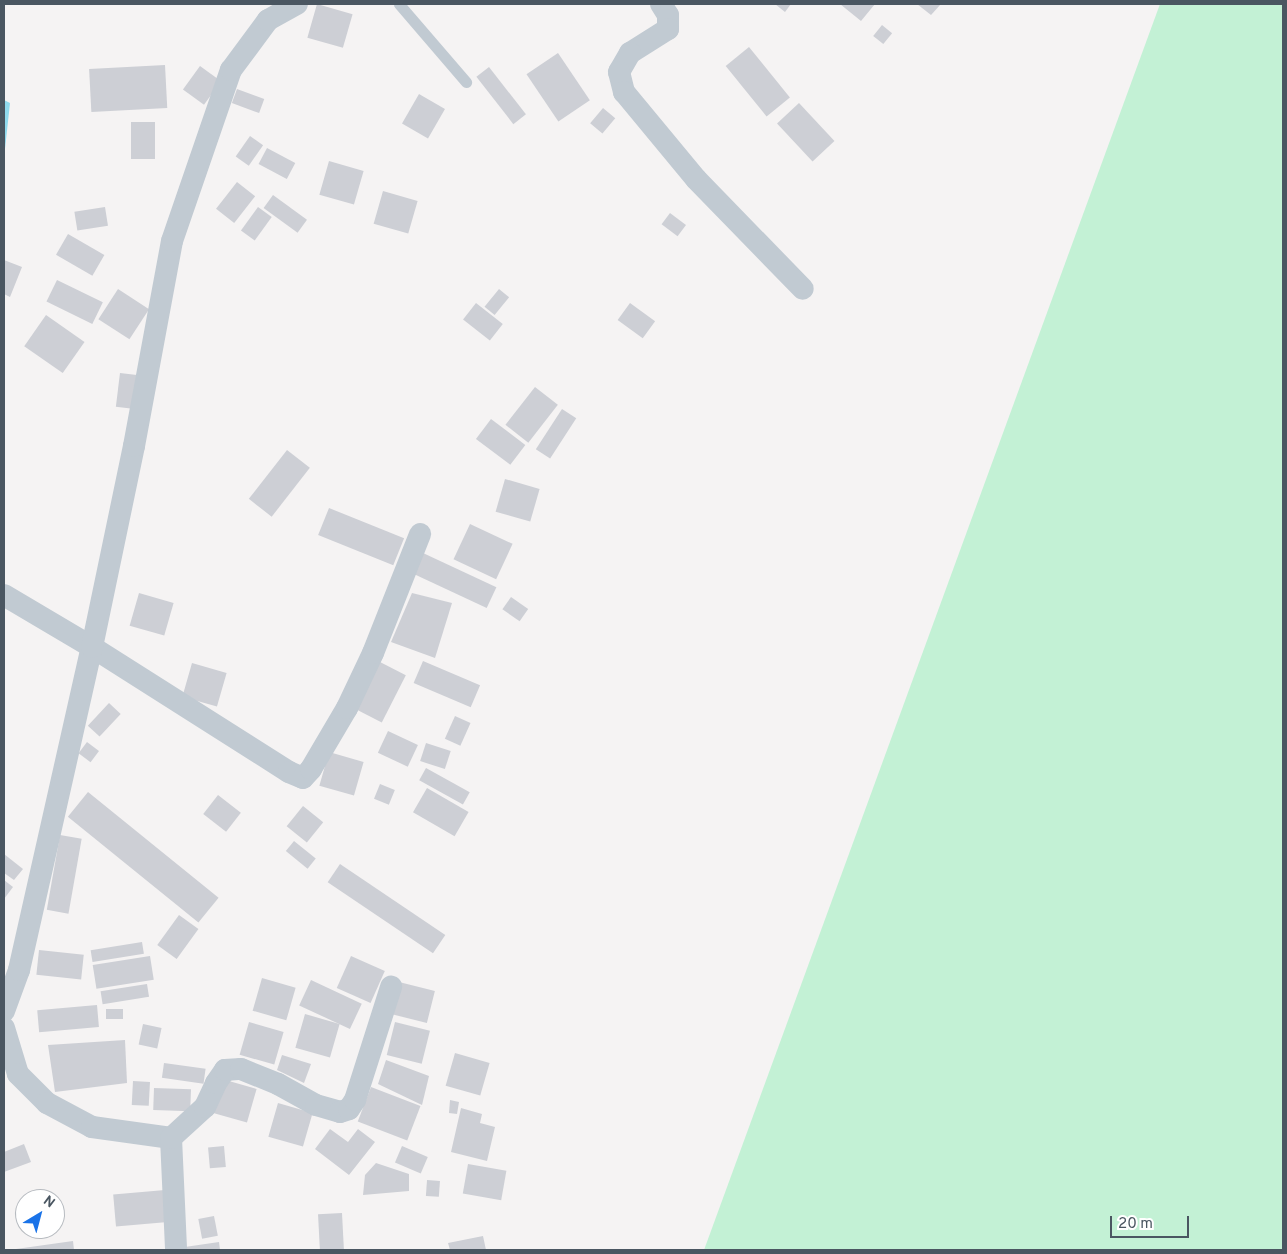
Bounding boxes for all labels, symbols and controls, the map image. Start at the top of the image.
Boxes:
north arrow [15,1189,65,1239]
text: N [40,1193,58,1212]
scale bar [1112,1206,1191,1238]
text: 20 m [1118,1215,1153,1234]

